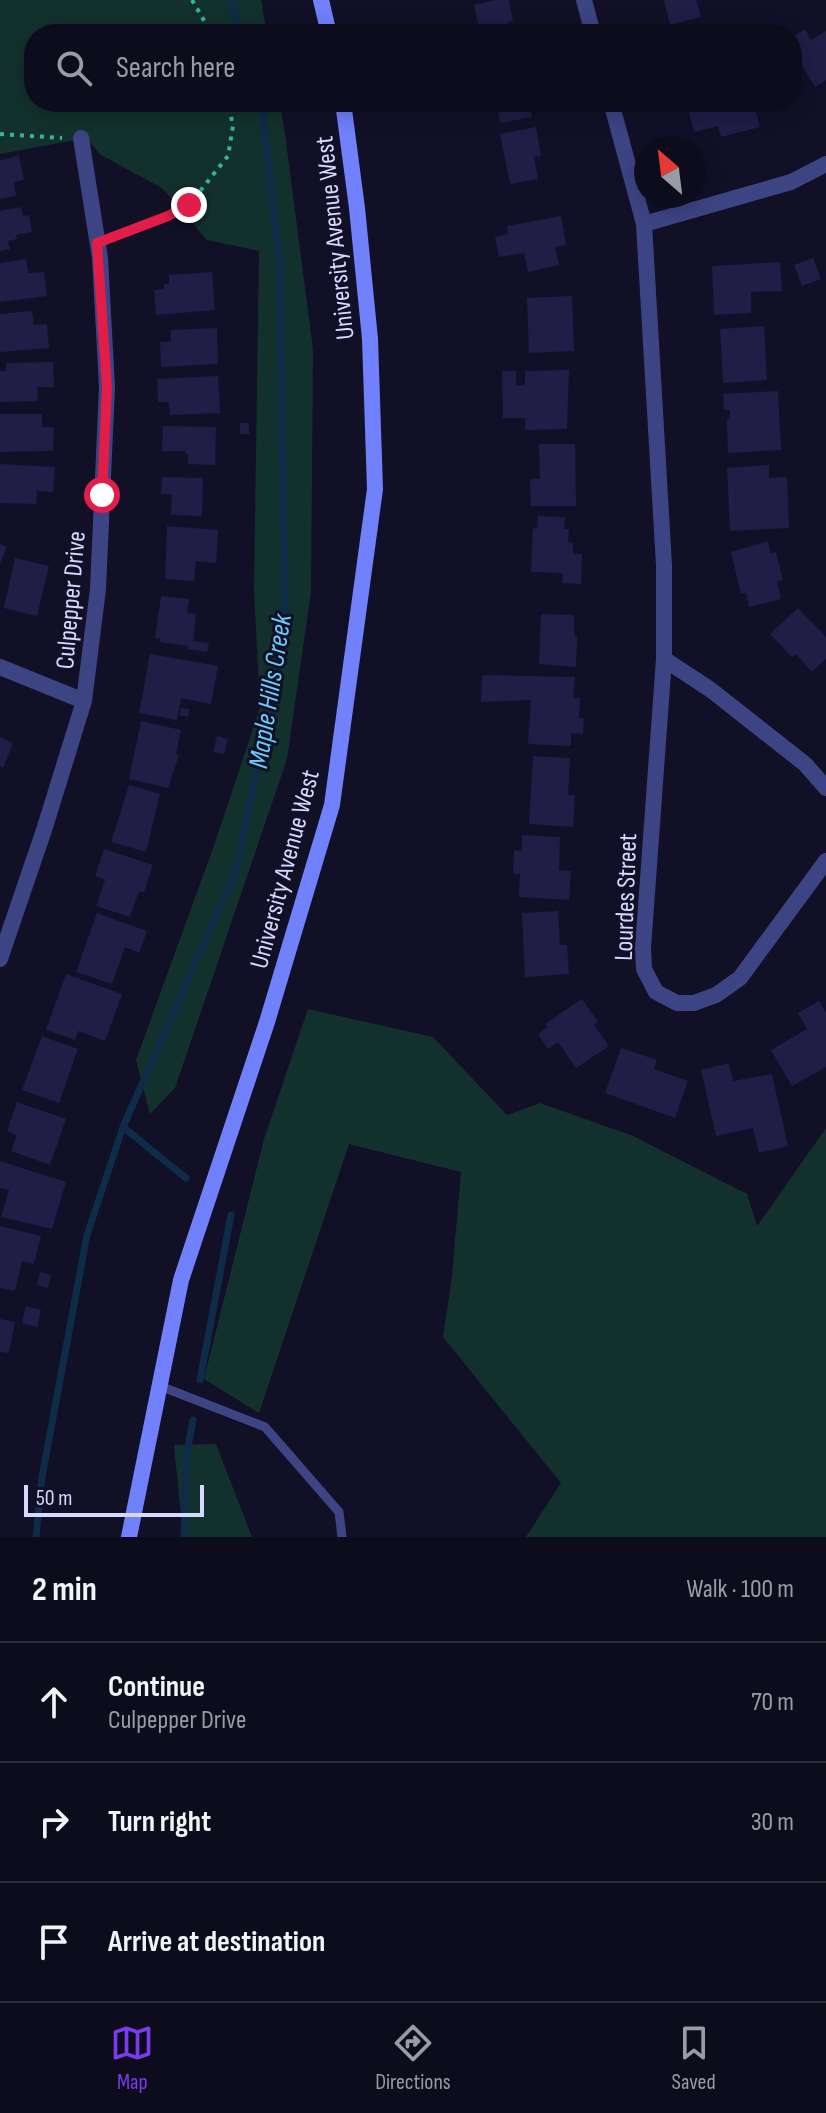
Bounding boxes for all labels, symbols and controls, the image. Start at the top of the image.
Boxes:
search box [24,24,802,112]
icon: search [52,46,96,90]
text: Search here [116,50,235,86]
street label: University Avenue West [309,135,362,341]
north arrow [634,136,706,208]
route end [171,187,207,223]
route start [84,477,120,513]
street label: Culpepper Drive [50,530,93,670]
water label: Maple Hills Creek [242,610,299,771]
street label: University Avenue West [244,767,327,972]
street label: Lourdes Street [609,833,644,961]
scale bar [24,1481,204,1517]
text: 50 m [36,1485,72,1512]
text: 2 min [32,1569,97,1610]
text: Walk · 100 m [686,1574,794,1605]
text: Continue [108,1669,205,1705]
icon: ahead [32,1680,76,1724]
text: 70 m [751,1687,794,1718]
text: Culpepper Drive [108,1705,246,1736]
icon: right [32,1800,76,1844]
text: Turn right [108,1804,211,1840]
text: 30 m [751,1807,794,1838]
icon: arrive [32,1920,76,1964]
text: Arrive at destination [108,1924,325,1960]
tab: Map [110,2021,154,2096]
tab: Directions [375,2021,451,2096]
tab: Saved [672,2021,716,2096]

